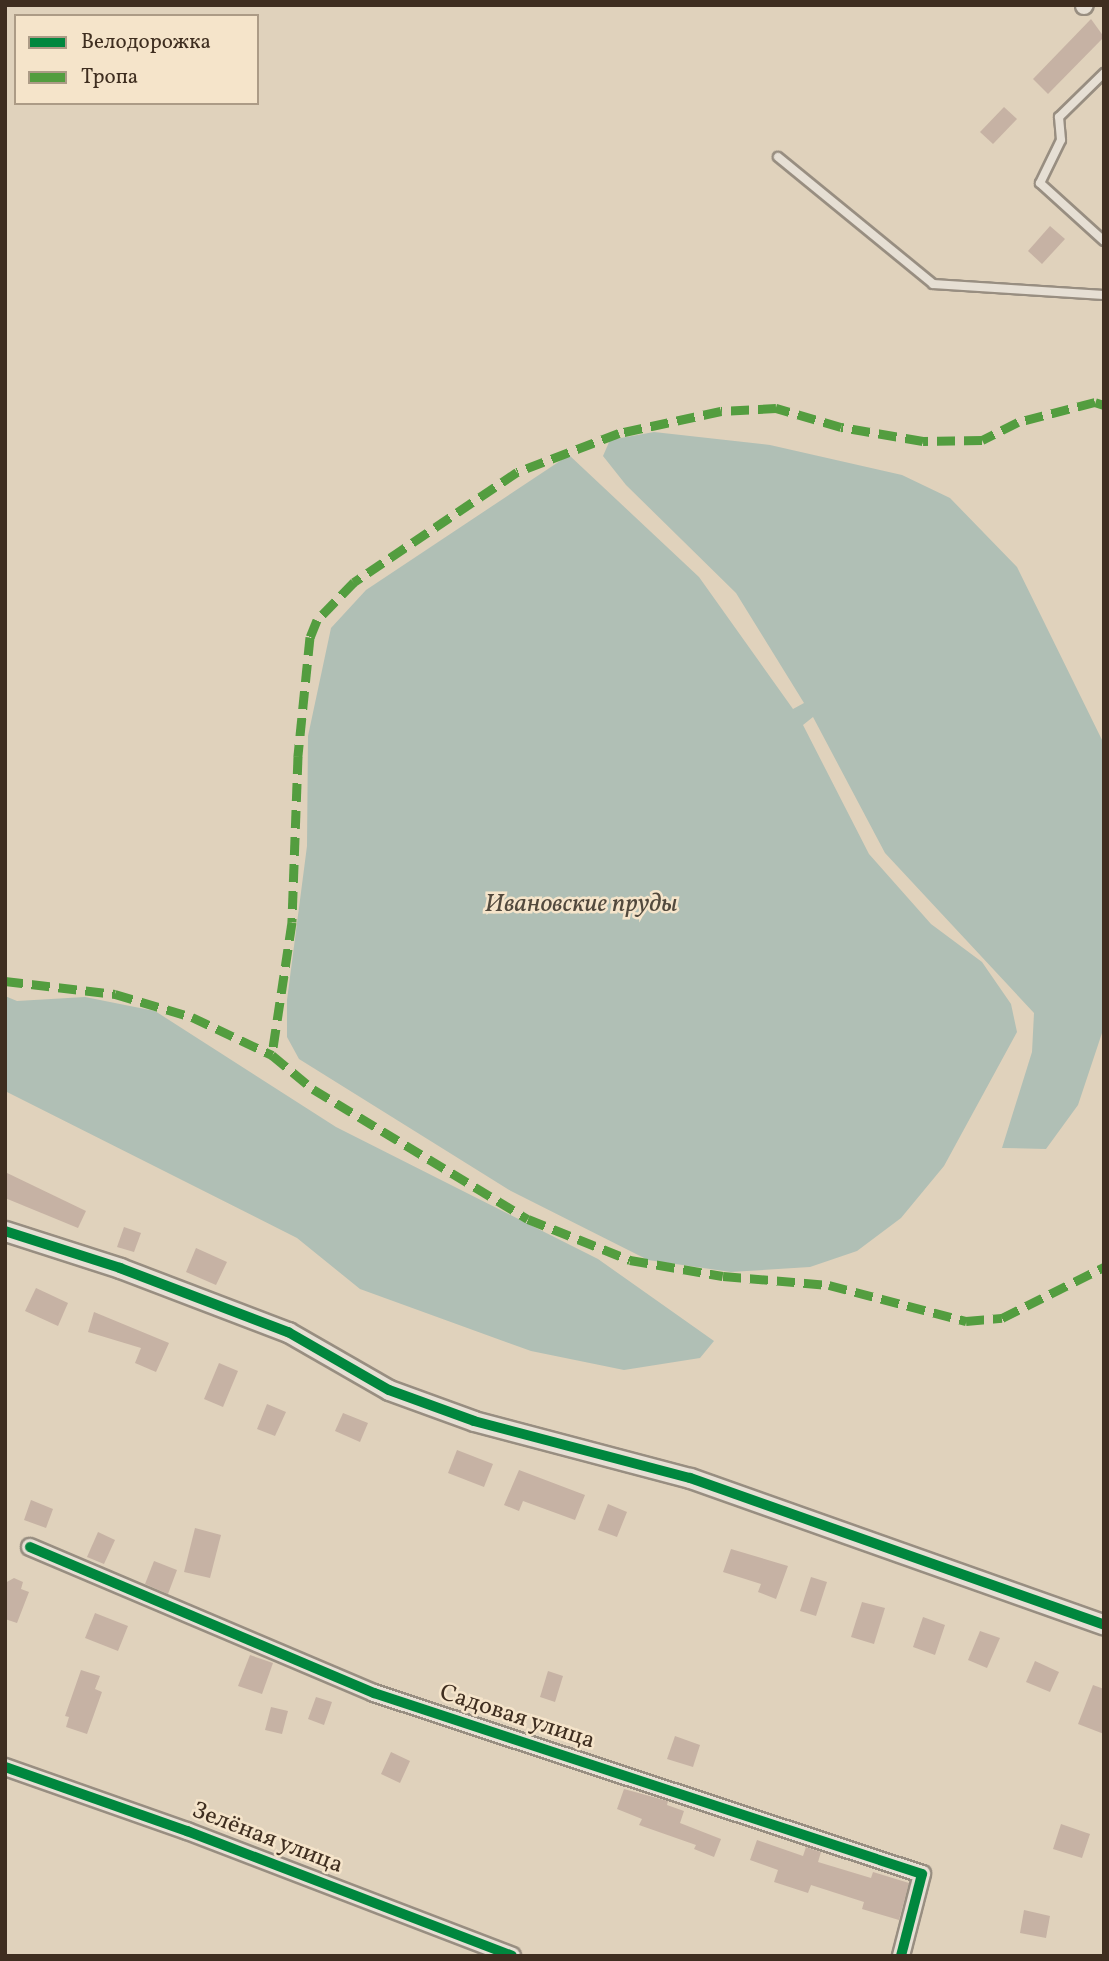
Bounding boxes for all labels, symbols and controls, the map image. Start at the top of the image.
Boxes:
legend [14,14,259,105]
text: Велодорожка [81,28,211,57]
text: Тропа [81,63,138,92]
water label: Ивановские пруды [485,889,677,921]
street label: Садовая улица [435,1679,599,1757]
street label: Зелёная улица [187,1797,347,1881]

